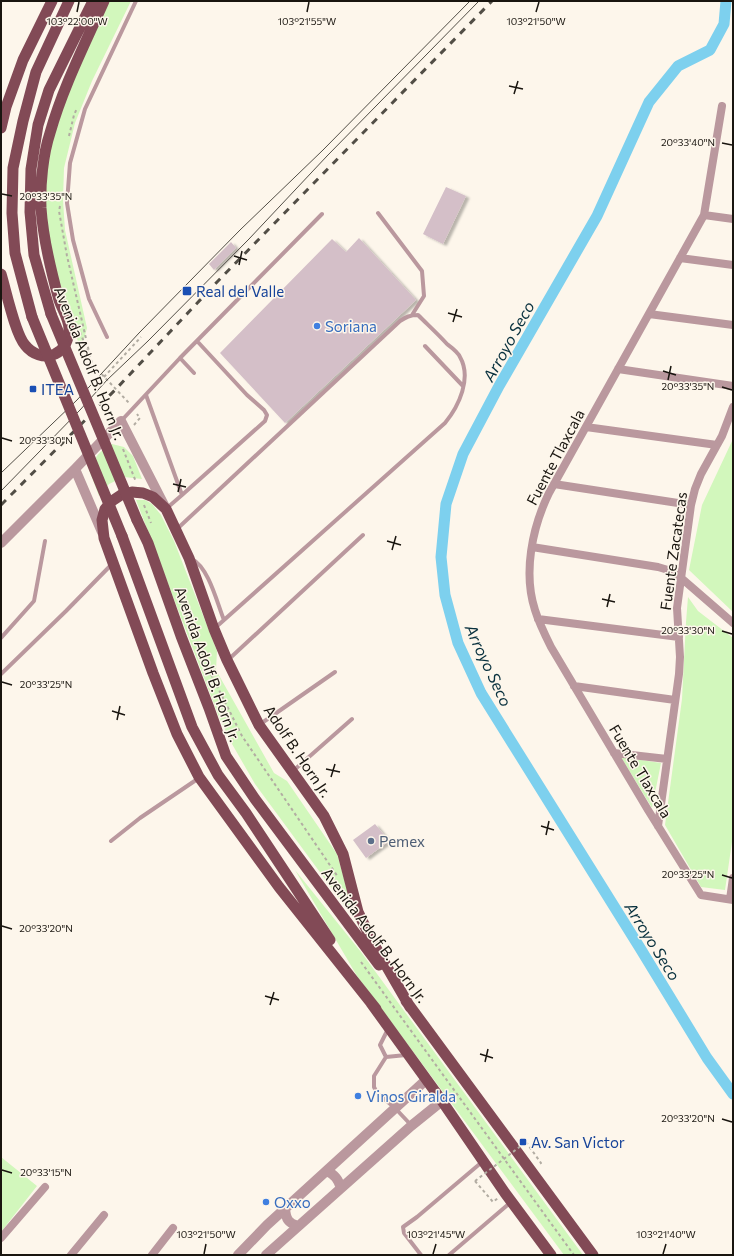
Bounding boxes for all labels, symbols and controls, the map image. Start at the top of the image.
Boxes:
text: 103°22'00"W [46,15,108,27]
text: 103°21'55"W [278,15,336,27]
text: 103°21'50"W [506,15,566,27]
text: 20°33'40"N [661,136,715,148]
text: 20°33'35"N [20,190,72,202]
place label: Real del Valle [196,282,284,300]
street label: Avenida Adolf B. Horn Jr. [51,284,129,442]
marker: Real del Valle [181,285,193,297]
water label: Arroyo Seco [478,298,538,385]
place label: Soriana [325,317,377,335]
marker: Soriana [312,321,322,331]
place label: ITEA [41,380,74,398]
text: 20°33'35"N [662,380,714,392]
marker: ITEA [28,384,38,394]
street label: Fuente Tlaxcala [522,406,588,508]
text: 20°33'30"N [19,434,73,446]
street label: Fuente Zacatecas [656,491,690,611]
street label: Avenida Adolf B. Horn Jr. [171,584,245,744]
water label: Arroyo Seco [461,620,516,709]
text: 20°33'30"N [661,624,715,636]
text: 20°33'25"N [20,678,72,690]
street label: Adolf B. Horn Jr. [261,702,335,800]
street label: Fuente Tlaxcala [606,721,676,821]
place label: Pemex [379,832,425,850]
marker: Pemex [366,836,376,846]
street label: Avenida Adolf B. Horn Jr. [318,864,432,1006]
text: 20°33'25"N [662,868,714,880]
water label: Arroyo Seco [621,898,685,984]
text: 20°33'20"N [19,922,73,934]
place label: Vinos Giralda [366,1087,456,1105]
marker: Vinos Giralda [353,1091,363,1101]
text: 20°33'20"N [661,1112,715,1124]
place label: Av. San Victor [531,1133,625,1151]
marker: Av. San Victor [518,1137,528,1147]
text: 20°33'15"N [20,1166,72,1178]
place label: Oxxo [274,1193,311,1211]
marker: Oxxo [261,1197,271,1207]
text: 103°21'50"W [176,1228,236,1240]
text: 103°21'45"W [407,1228,465,1240]
text: 103°21'40"W [636,1228,696,1240]

